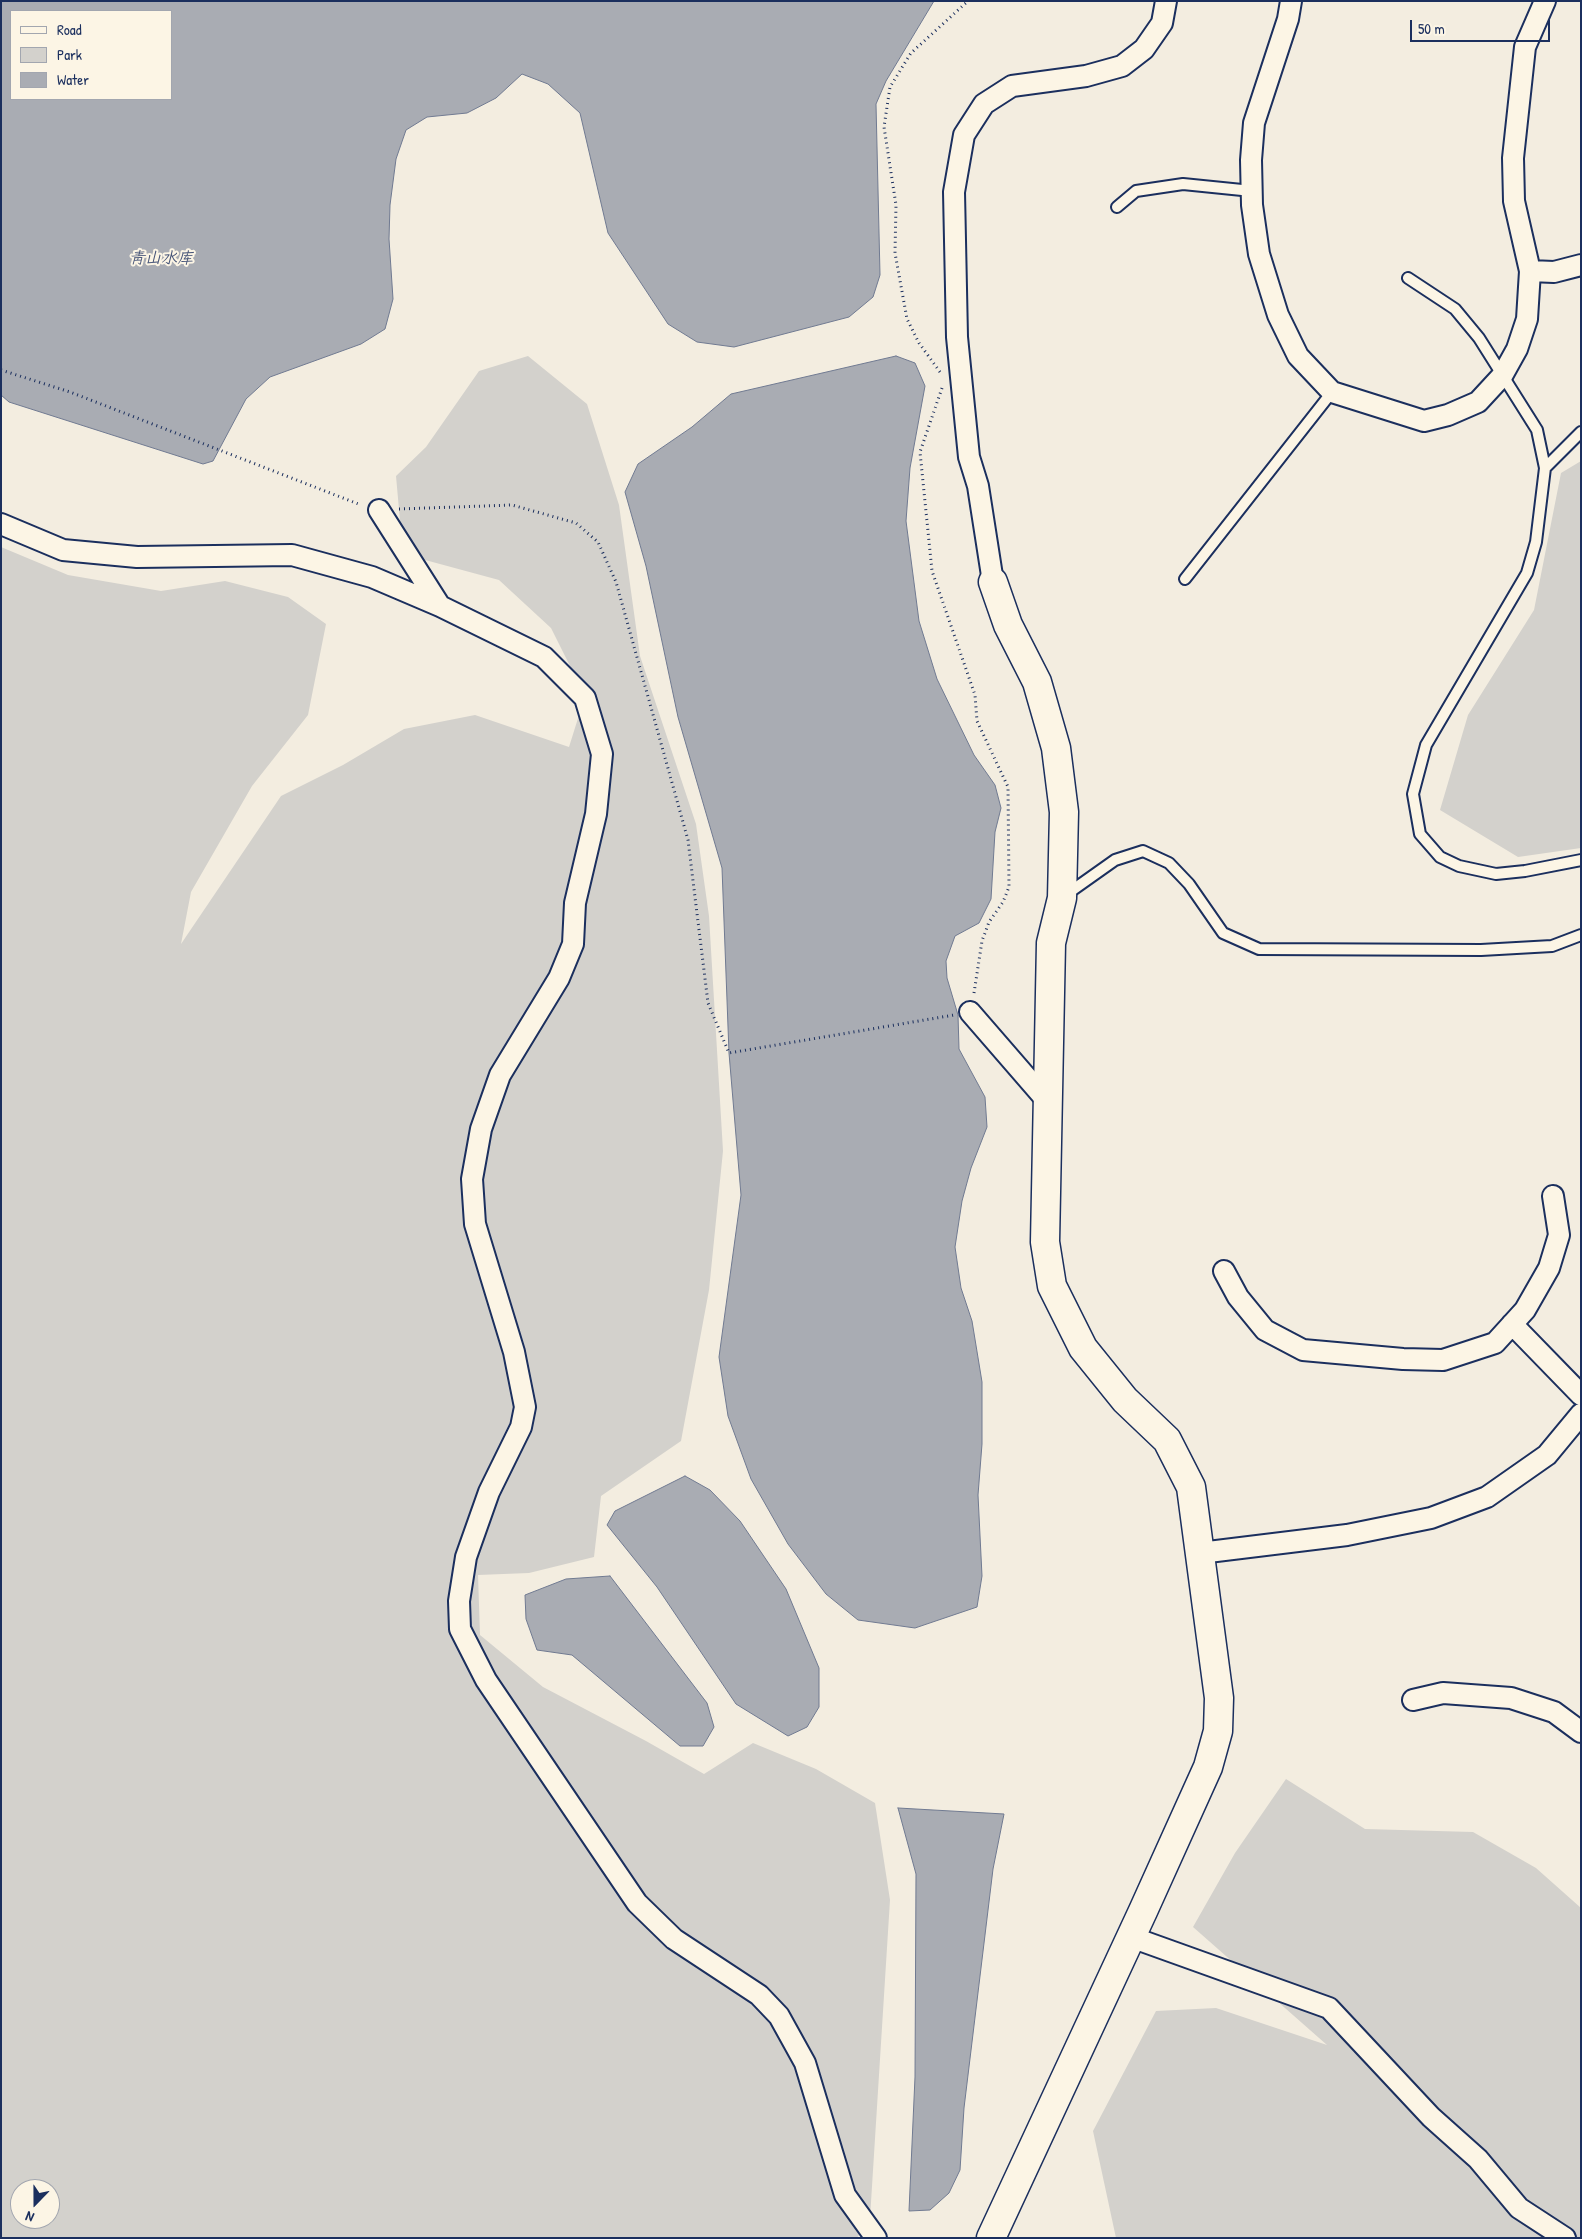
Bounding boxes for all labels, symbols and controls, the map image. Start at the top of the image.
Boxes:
legend [10,10,172,100]
scale bar [1412,10,1552,42]
text: 50 m [1418,18,1445,39]
text: Road [57,19,82,40]
text: Park [57,44,82,65]
text: Water [57,69,89,90]
water label: 青山水库 [129,249,193,269]
north arrow [10,2179,60,2229]
text: N [23,2207,37,2228]

